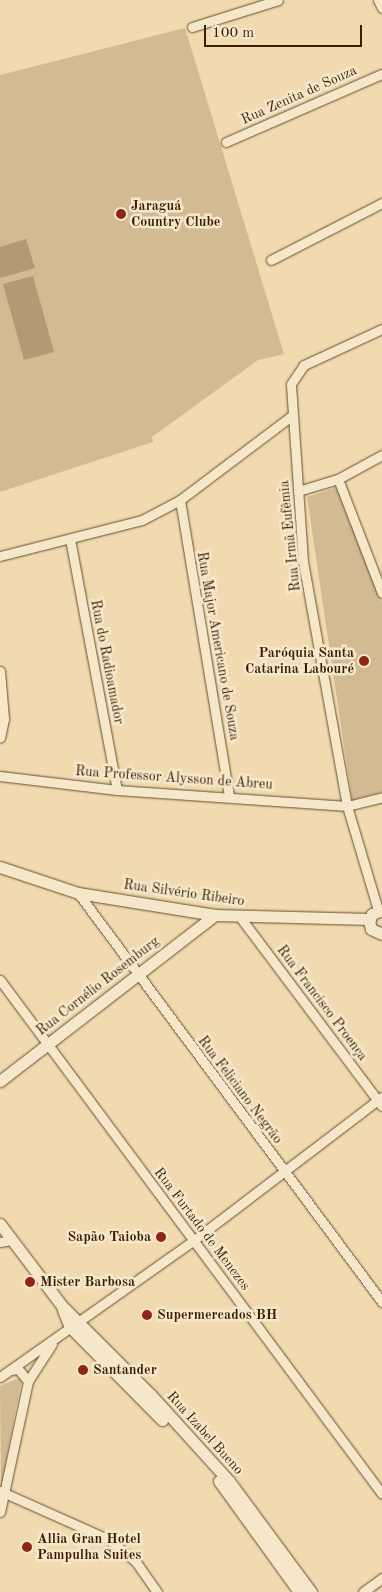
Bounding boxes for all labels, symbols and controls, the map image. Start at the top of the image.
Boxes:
scale bar [207,15,364,47]
text: 100 m [212,26,254,41]
street label: Rua Zenita de Souza [239,62,359,128]
place label: Jaraguá Country Clube [131,198,220,230]
marker: Jaraguá Country Clube [115,208,127,220]
street label: Rua Irmã Eufêmia [276,480,304,592]
street label: Rua Major Americano de Souza [193,550,243,742]
street label: Rua do Radioamador [87,598,127,726]
place label: Paróquia Santa Catarina Labouré [245,645,354,678]
marker: Paróquia Santa Catarina Labouré [358,655,370,667]
street label: Rua Professor Alysson de Abreu [75,763,273,793]
street label: Rua Silvério Ribeiro [122,876,246,910]
street label: Rua Cornélio Rosemburg [33,933,163,1039]
street label: Rua Francisco Proença [273,942,371,1064]
street label: Rua Feliciano Negrão [194,1033,286,1147]
street label: Rua Furtado de Menezes [150,1164,254,1294]
place label: Sapão Taioba [67,1229,151,1245]
marker: Sapão Taioba [155,1231,167,1243]
place label: Mister Barbosa [40,1274,135,1290]
marker: Mister Barbosa [24,1276,36,1288]
place label: Supermercados BH [157,1307,277,1323]
marker: Supermercados BH [141,1309,153,1321]
place label: Santander [93,1362,157,1378]
marker: Santander [77,1364,89,1376]
street label: Rua Izabel Bueno [163,1388,247,1478]
place label: Allia Gran Hotel Pampulha Suites [37,1531,141,1564]
marker: Allia Gran Hotel Pampulha Suites [21,1541,33,1553]

